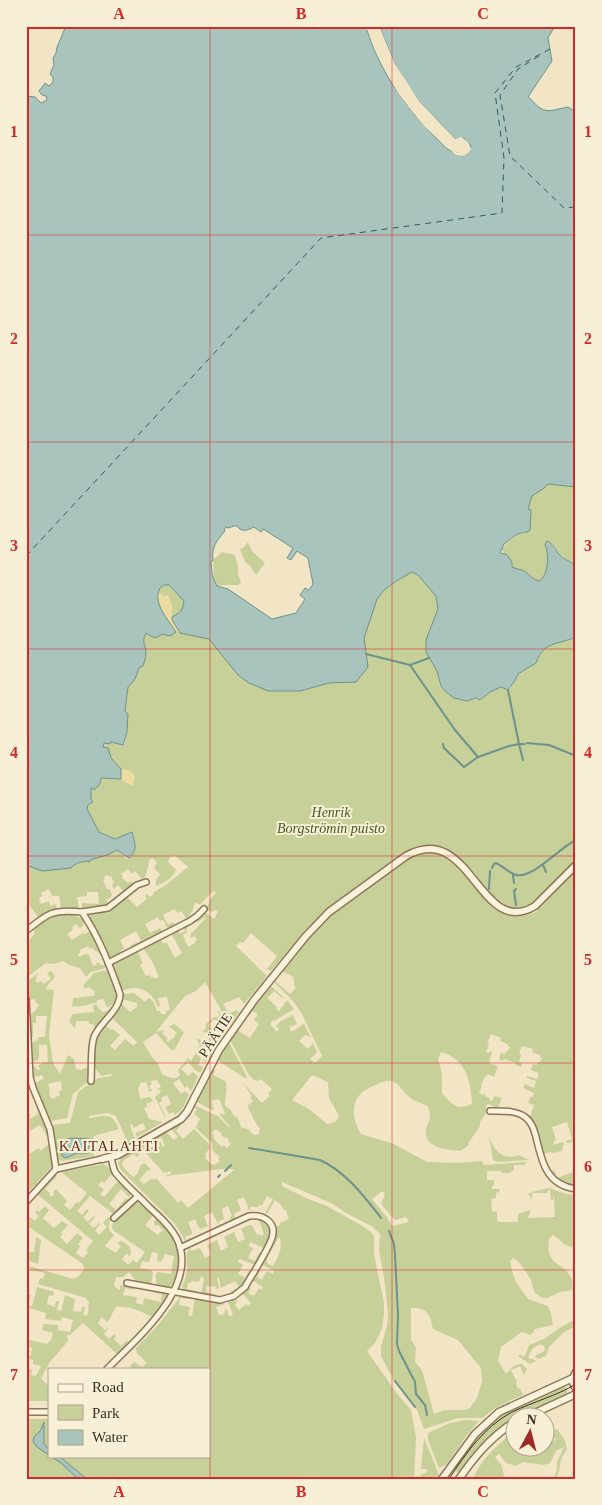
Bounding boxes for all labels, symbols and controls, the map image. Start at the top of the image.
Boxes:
text: A [113,5,125,22]
text: B [296,5,307,22]
text: C [477,5,489,22]
text: 1 [10,123,18,140]
text: 1 [584,123,592,140]
text: 2 [10,330,18,347]
text: 2 [584,330,592,347]
text: 3 [10,537,18,554]
text: 3 [584,537,592,554]
text: 4 [10,744,18,761]
text: 4 [584,744,592,761]
park label: Henrik Borgströmin puisto [277,805,385,836]
text: 5 [10,951,18,968]
text: 5 [584,951,592,968]
street label: PÄÄTIE [195,1010,235,1060]
district label: KAITALAHTI [59,1138,159,1154]
text: 6 [10,1158,18,1175]
text: 6 [584,1158,592,1175]
text: 7 [10,1366,18,1383]
text: 7 [584,1366,592,1383]
legend [48,1368,210,1458]
text: Road [92,1379,124,1395]
text: Park [92,1405,120,1421]
north arrow [504,1408,554,1458]
text: N [526,1412,537,1428]
text: Water [92,1429,127,1445]
text: A [113,1483,125,1500]
text: B [296,1483,307,1500]
text: C [477,1483,489,1500]

